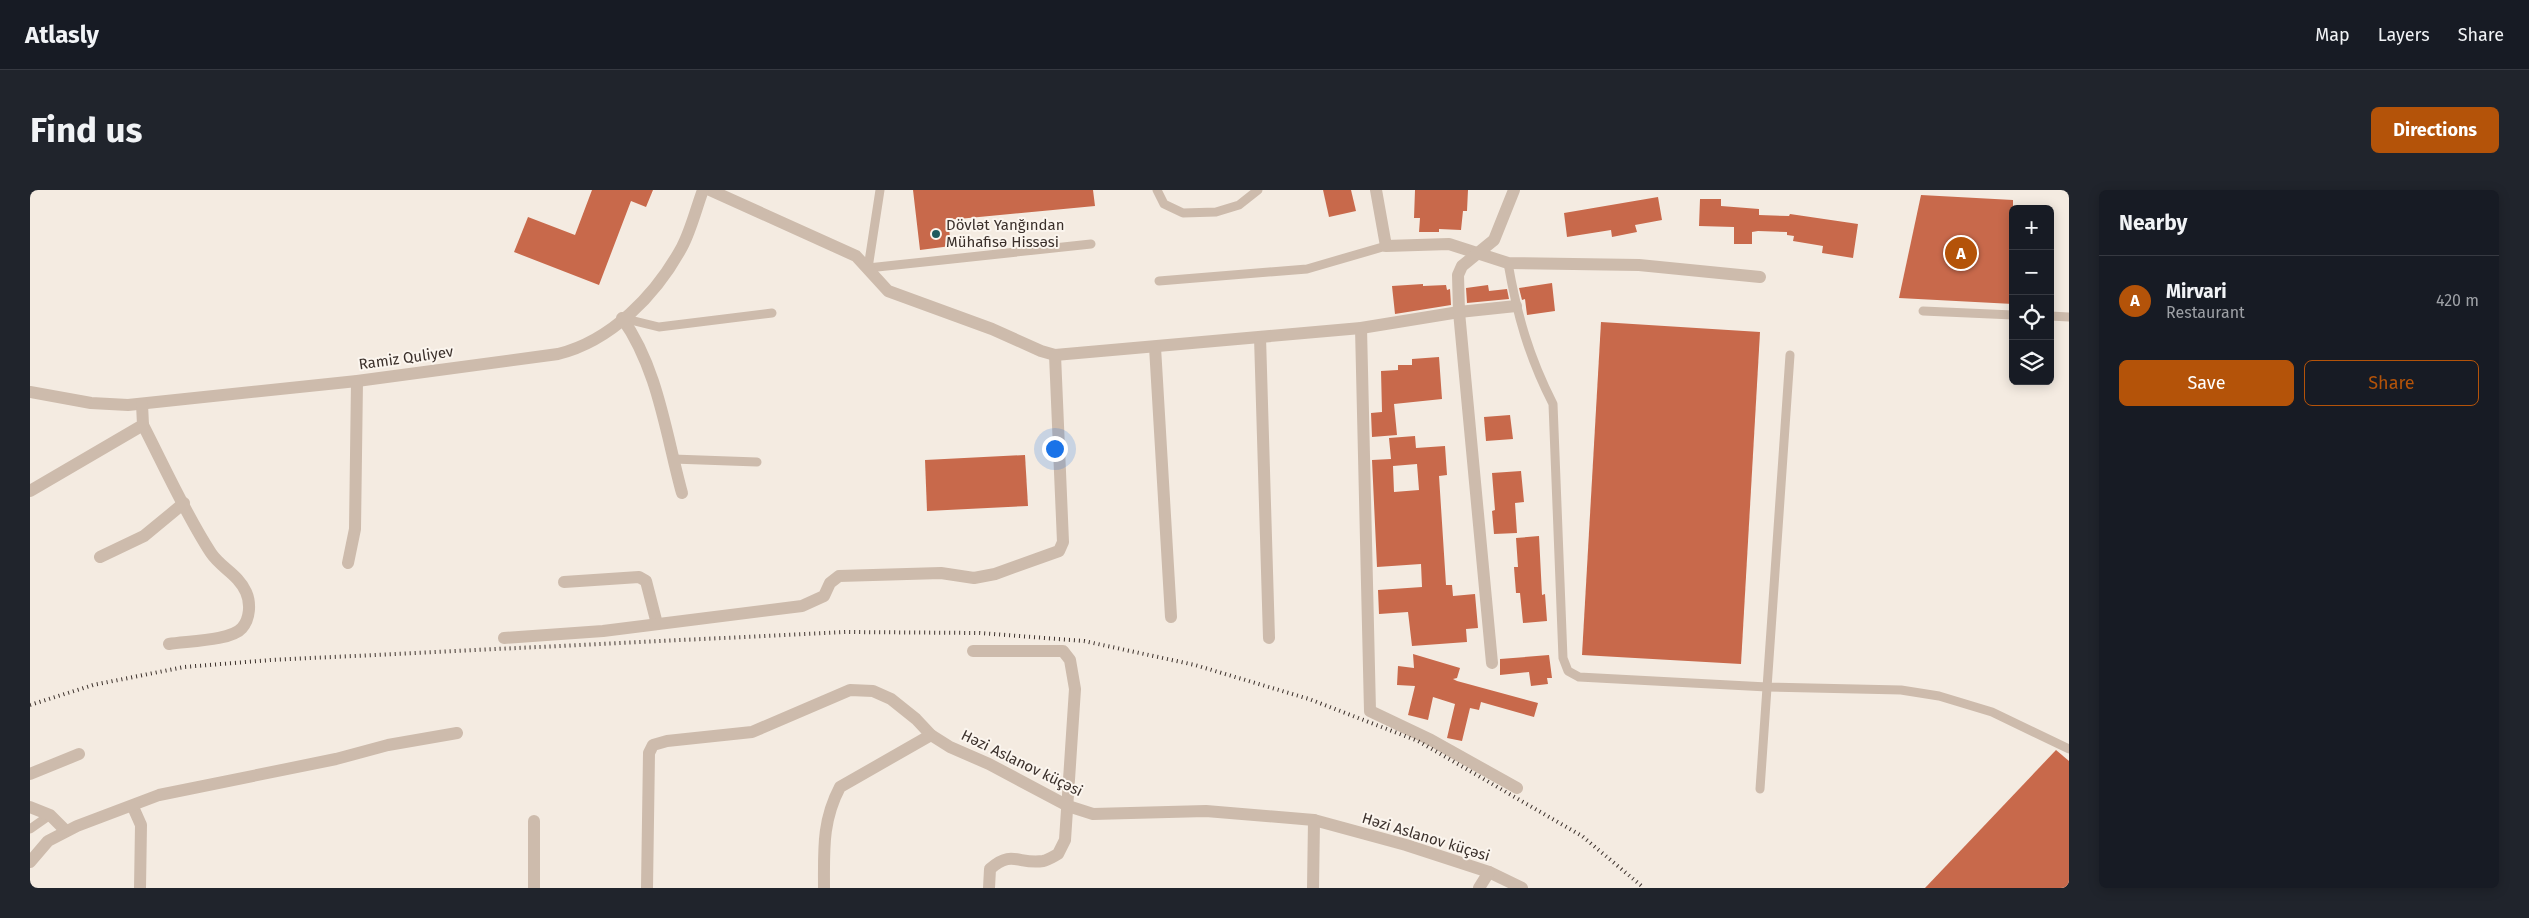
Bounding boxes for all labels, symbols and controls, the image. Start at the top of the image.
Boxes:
text: Atlasly [25,21,99,49]
text: Map [2315,24,2350,46]
text: Layers [2378,24,2430,46]
text: Share [2458,24,2504,46]
button: Directions [2371,107,2499,153]
text: Find us [30,109,142,151]
map controls [2009,205,2054,385]
button: + [2009,205,2054,250]
text: Nearby [2119,210,2187,236]
place label: Dövlət Yanğından Mühafisə Hissəsi [946,216,1065,251]
marker: Dövlət Yanğından Mühafisə Hissəsi [930,228,942,240]
pin: A [1945,234,1977,272]
button: − [2009,250,2054,295]
text: Mirvari [2166,280,2227,303]
text: A [2130,291,2140,310]
text: 420 m [2436,291,2479,310]
button: locate [2009,295,2054,340]
text: Restaurant [2166,303,2245,322]
button: layers [2009,340,2054,385]
street label: Ramiz Quliyev [358,342,455,374]
button: Save [2119,360,2294,406]
button: Share [2304,360,2479,406]
your location [1042,436,1068,462]
street label: Həzi Aslanov küçəsi [958,726,1086,800]
street label: Həzi Aslanov küçəsi [1360,809,1492,865]

